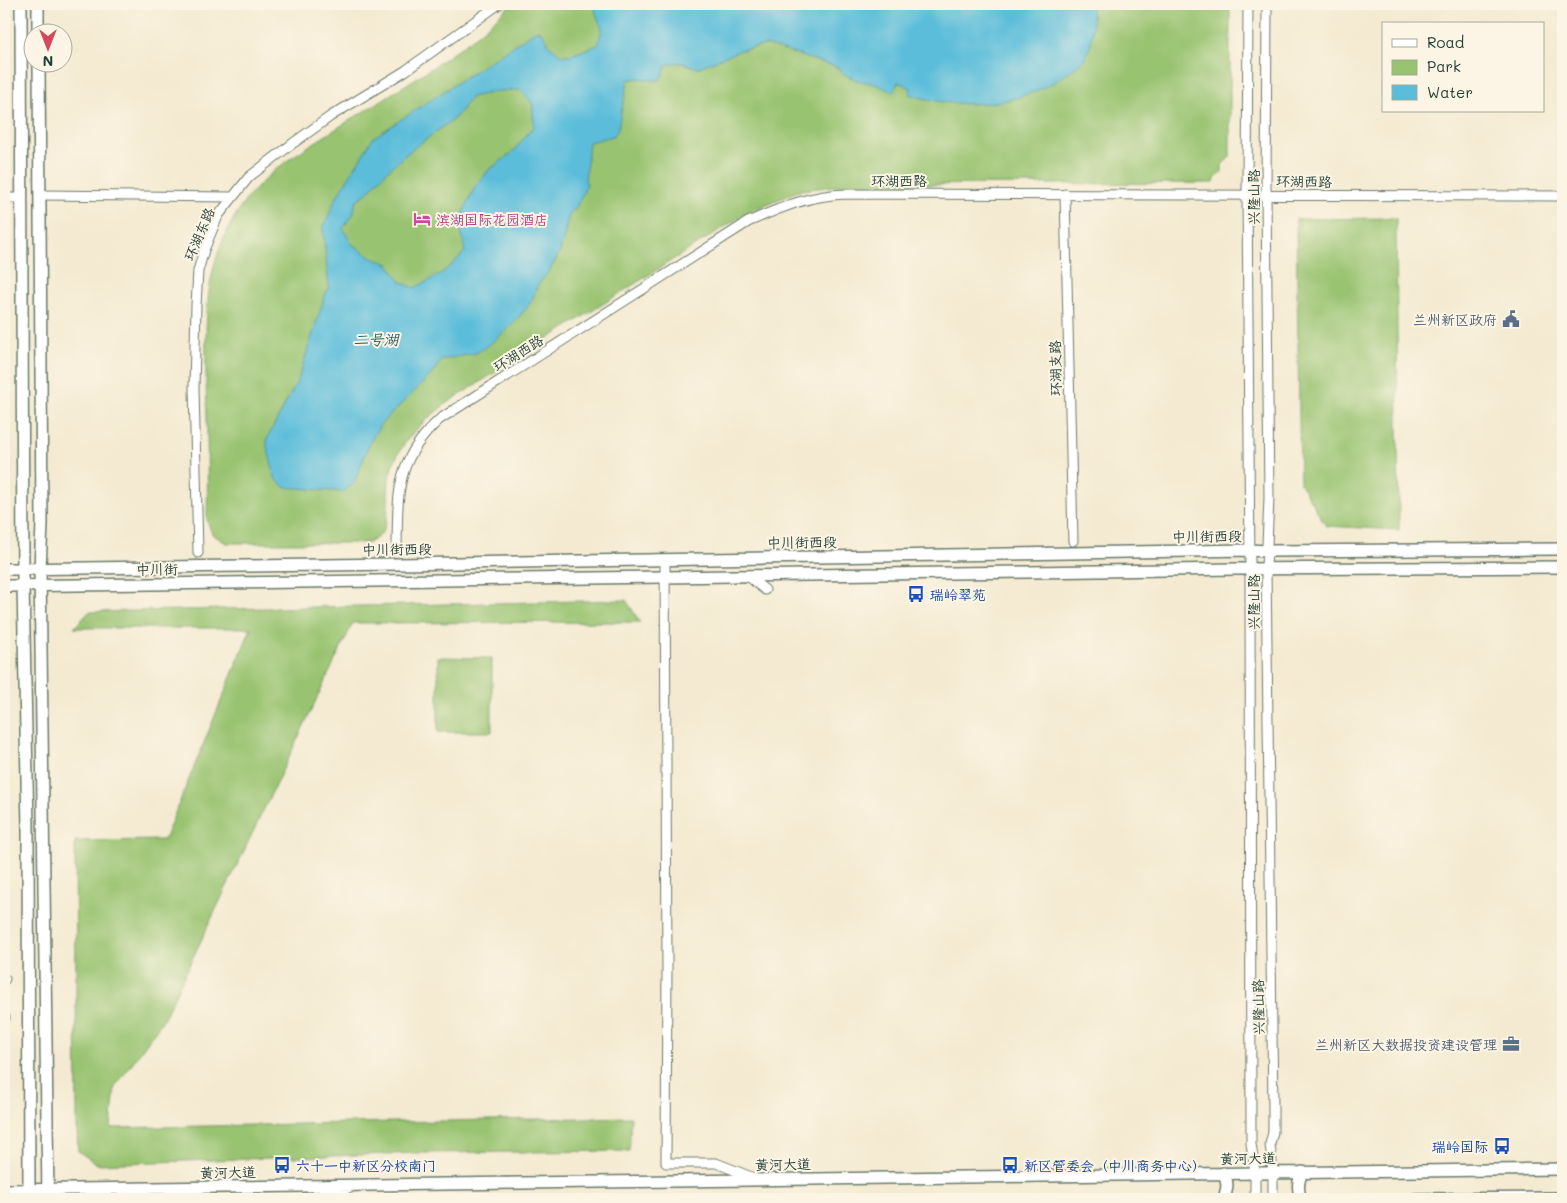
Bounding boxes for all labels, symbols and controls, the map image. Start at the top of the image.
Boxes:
north arrow [22,22,72,72]
legend [1382,22,1544,112]
text: Road [1427,32,1464,52]
text: N [43,52,53,71]
text: Park [1427,56,1461,76]
text: Water [1427,82,1473,102]
street label: 兴隆山路 [1244,169,1263,225]
street label: 环湖西路 [871,171,927,190]
street label: 环湖西路 [1276,171,1332,191]
street label: 环湖东路 [179,205,219,263]
hotel icon: 滨湖国际花园酒店 [412,209,432,229]
place label: 滨湖国际花园酒店 [436,210,548,229]
public building icon: 兰州新区政府 [1501,309,1521,329]
place label: 兰州新区政府 [1413,310,1497,329]
water label: 二号湖 [353,329,400,349]
street label: 环湖西路 [489,330,547,376]
street label: 环湖支路 [1045,340,1065,396]
street label: 中川街西段 [1172,526,1242,546]
street label: 中川街西段 [767,532,837,552]
street label: 中川街西段 [362,539,432,559]
street label: 中川街 [136,559,178,579]
street label: 兴隆山路 [1244,574,1263,630]
bus stop icon: 瑞岭翠苑 [906,584,926,604]
place label: 瑞岭翠苑 [929,585,986,604]
street label: 兴隆山路 [1248,979,1268,1035]
office icon: 兰州新区大数据投资建设管理 [1501,1034,1521,1054]
place label: 兰州新区大数据投资建设管理 [1315,1035,1497,1054]
bus stop icon: 瑞岭国际 [1492,1136,1512,1156]
place label: 瑞岭国际 [1431,1137,1488,1156]
street label: 黄河大道 [1220,1148,1276,1168]
street label: 黄河大道 [755,1154,811,1174]
bus stop icon: 六十一中新区分校南门 [272,1155,292,1175]
bus stop icon: 新区管委会（中川商务中心） [1000,1155,1020,1175]
place label: 六十一中新区分校南门 [296,1156,436,1175]
place label: 新区管委会（中川商务中心） [1024,1156,1206,1175]
street label: 黄河大道 [200,1162,256,1182]

